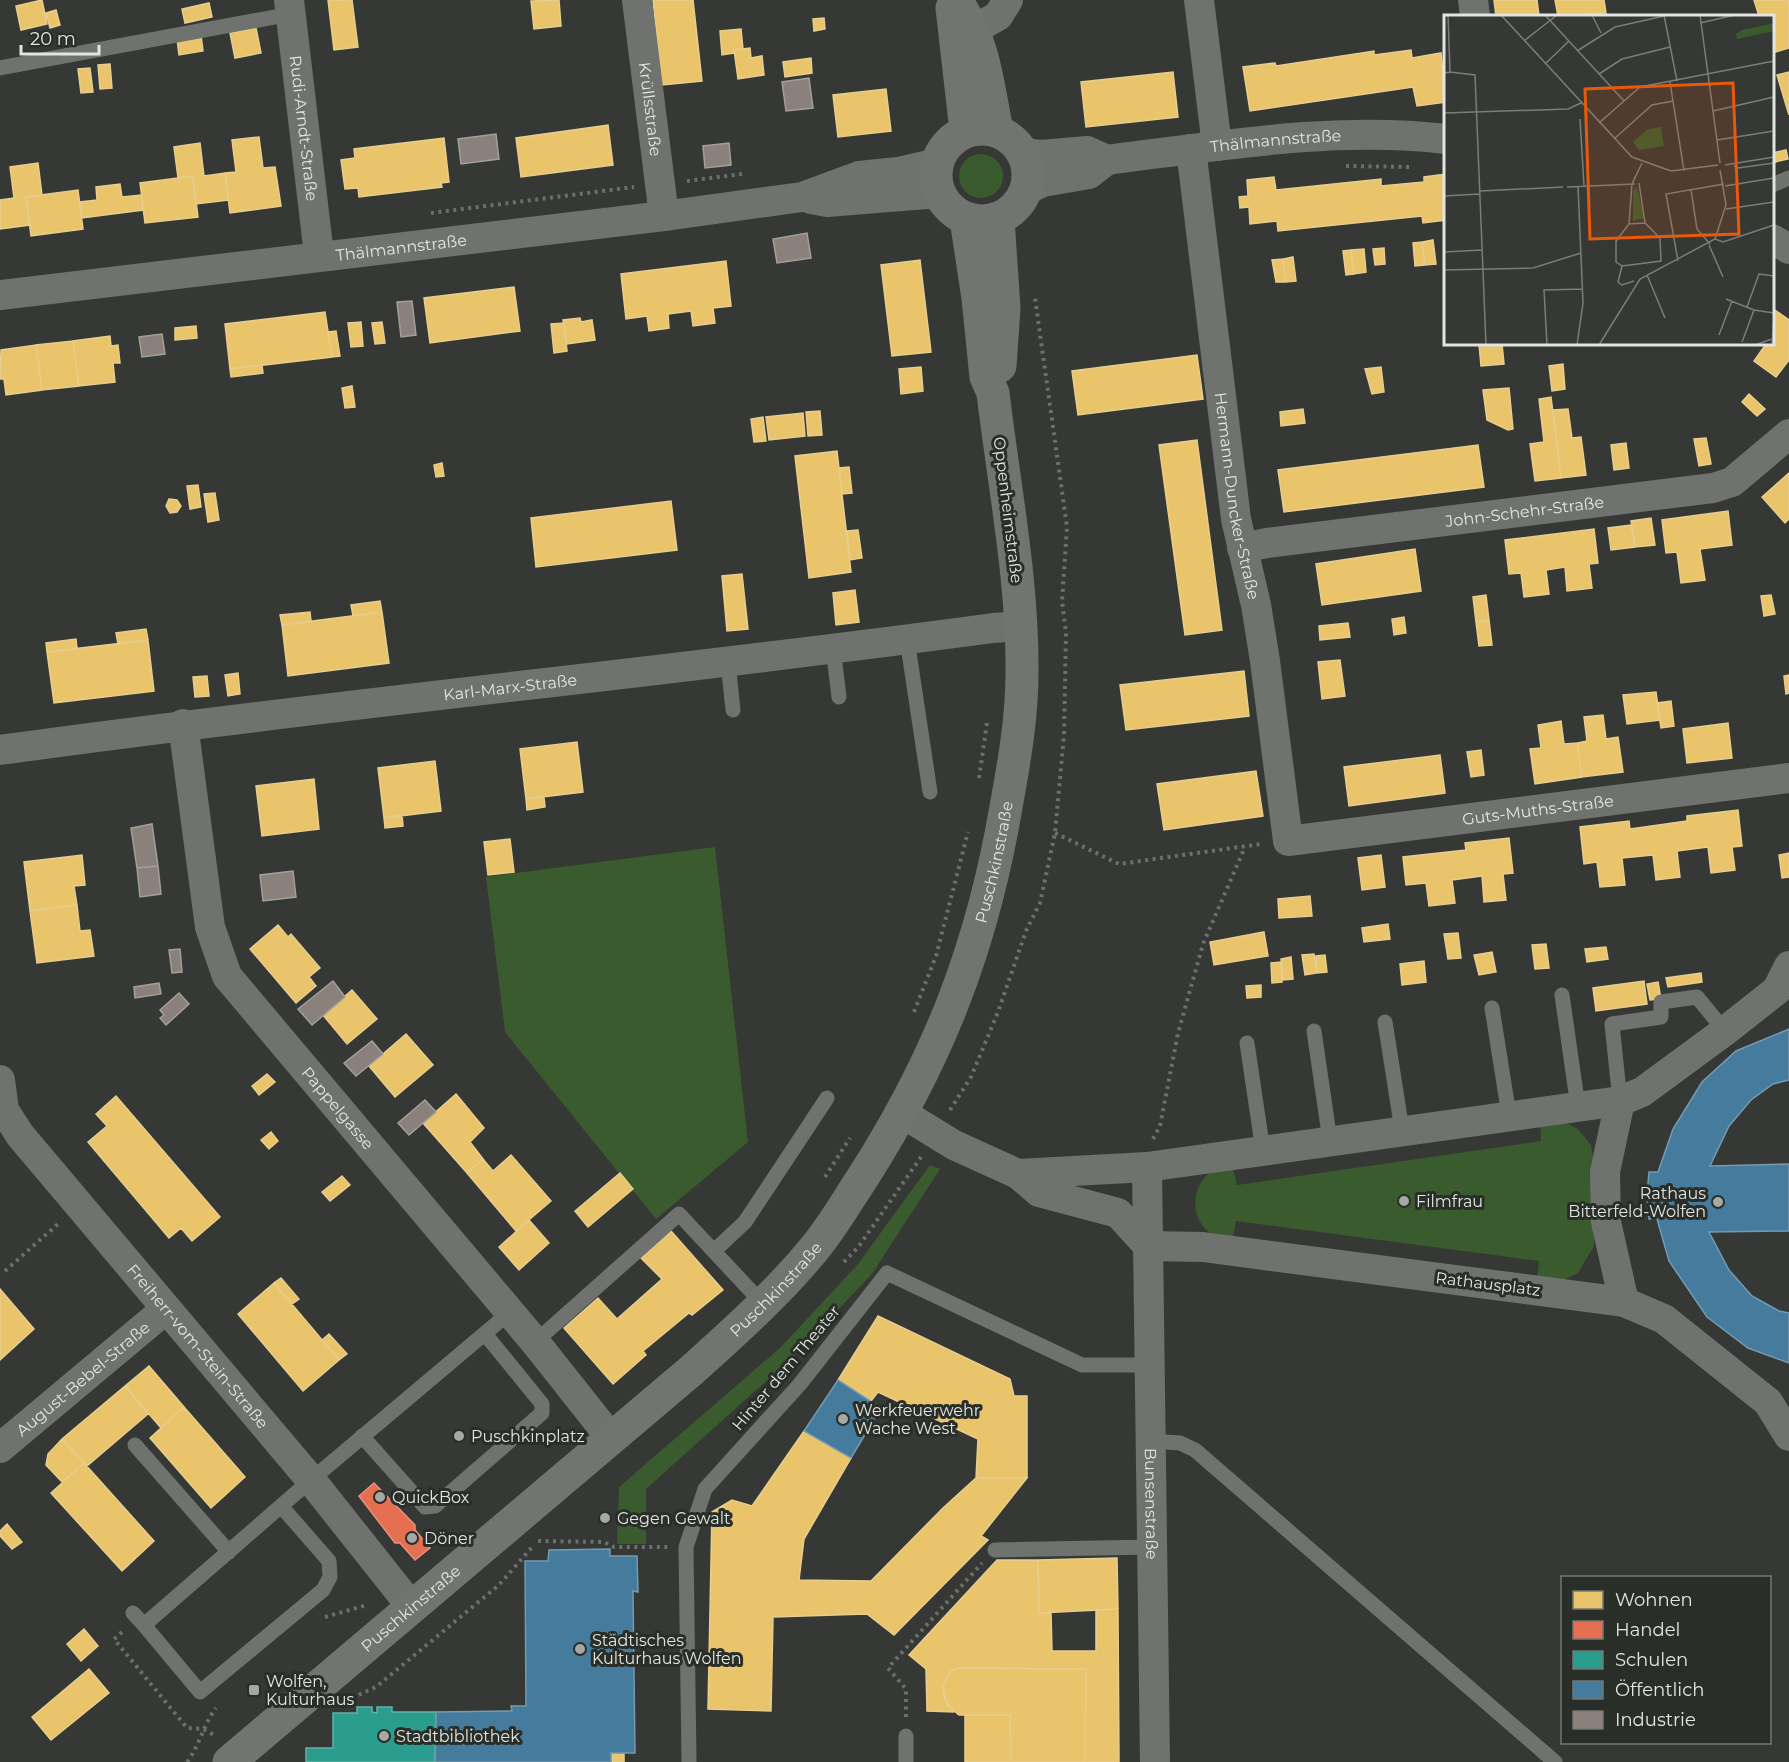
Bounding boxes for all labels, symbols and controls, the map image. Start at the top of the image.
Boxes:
inset map [1444,15,1774,345]
scale bar [21,18,99,56]
text: 20 m [30,28,76,50]
street label: Rudi-Arndt-Straße [286,54,322,202]
street label: Krüllsstraße [635,61,666,157]
street label: Thälmannstraße [1209,126,1342,156]
street label: Thälmannstraße [335,230,468,264]
street label: Hermann-Duncker-Straße [1211,391,1264,601]
street label: Oppenheimstraße [990,436,1026,584]
street label: John-Schehr-Straße [1443,492,1605,531]
street label: Karl-Marx-Straße [442,670,578,704]
street label: Guts-Muths-Straße [1461,791,1615,829]
street label: Puschkinstraße [971,800,1016,925]
street label: Pappelgasse [298,1063,378,1153]
place label: Rathaus Bitterfeld-Wolfen [1568,1184,1706,1221]
place label: Filmfrau [1416,1192,1483,1211]
marker: Filmfrau [1397,1194,1411,1208]
marker: Rathaus Bitterfeld-Wolfen [1711,1195,1725,1209]
street label: Puschkinstraße [726,1238,826,1341]
street label: Freiherr-vom-Stein-Straße [123,1260,273,1432]
street label: Rathausplatz [1434,1268,1542,1300]
street label: Hinter dem Theater [728,1302,844,1434]
street label: August-Bebel-Straße [12,1317,153,1440]
place label: Werkfeuerwehr Wache West [855,1401,980,1438]
marker: Werkfeuerwehr Wache West [836,1412,850,1426]
place label: Puschkinplatz [471,1427,585,1446]
marker: Puschkinplatz [452,1429,466,1443]
street label: Bunsenstraße [1141,1448,1162,1560]
place label: QuickBox [392,1488,470,1507]
marker: QuickBox [373,1490,387,1504]
place label: Gegen Gewalt [617,1509,731,1528]
marker: Gegen Gewalt [598,1511,612,1525]
place label: Döner [424,1529,474,1548]
marker: Döner [405,1531,419,1545]
street label: Puschkinstraße [357,1561,464,1656]
legend [1561,1576,1771,1744]
text: Wohnen [1615,1589,1693,1611]
text: Handel [1615,1619,1680,1641]
place label: Städtisches Kulturhaus Wolfen [592,1631,742,1668]
marker: Städtisches Kulturhaus Wolfen [573,1642,587,1656]
text: Schulen [1615,1649,1688,1671]
place label: Wolfen, Kulturhaus [266,1672,355,1709]
text: Öffentlich [1615,1679,1704,1701]
marker: Wolfen, Kulturhaus [247,1683,261,1697]
text: Industrie [1615,1709,1696,1731]
place label: Stadtbibliothek [396,1727,520,1746]
marker: Stadtbibliothek [377,1729,391,1743]

